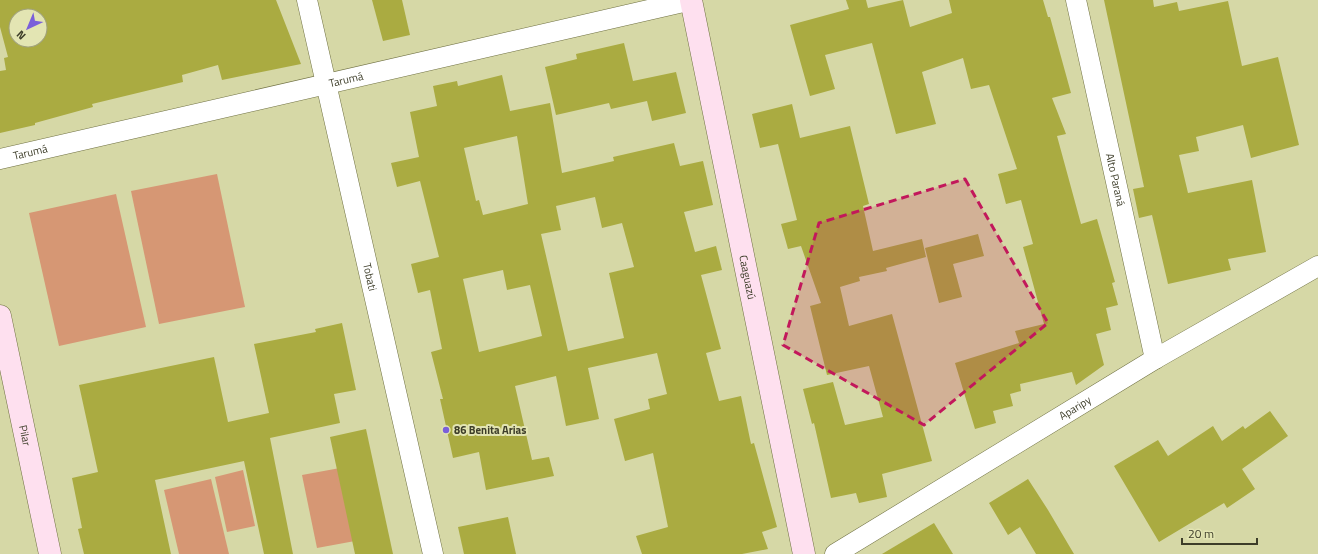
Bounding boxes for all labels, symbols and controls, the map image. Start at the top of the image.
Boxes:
north arrow [8,8,48,48]
text: N [13,27,29,44]
street label: Tarumá [327,68,365,91]
street label: Tarumá [12,140,49,164]
street label: Alto Paraná [1102,152,1129,208]
street label: Caaguazú [735,254,760,301]
street label: Tobati [359,261,381,292]
street label: Aparipy [1056,391,1095,424]
place label: 86 Benita Arias [454,422,526,438]
street label: Pilar [15,424,35,447]
marker: 86 Benita Arias [441,425,451,435]
scale bar [1182,520,1257,546]
text: 20 m [1188,524,1214,543]

